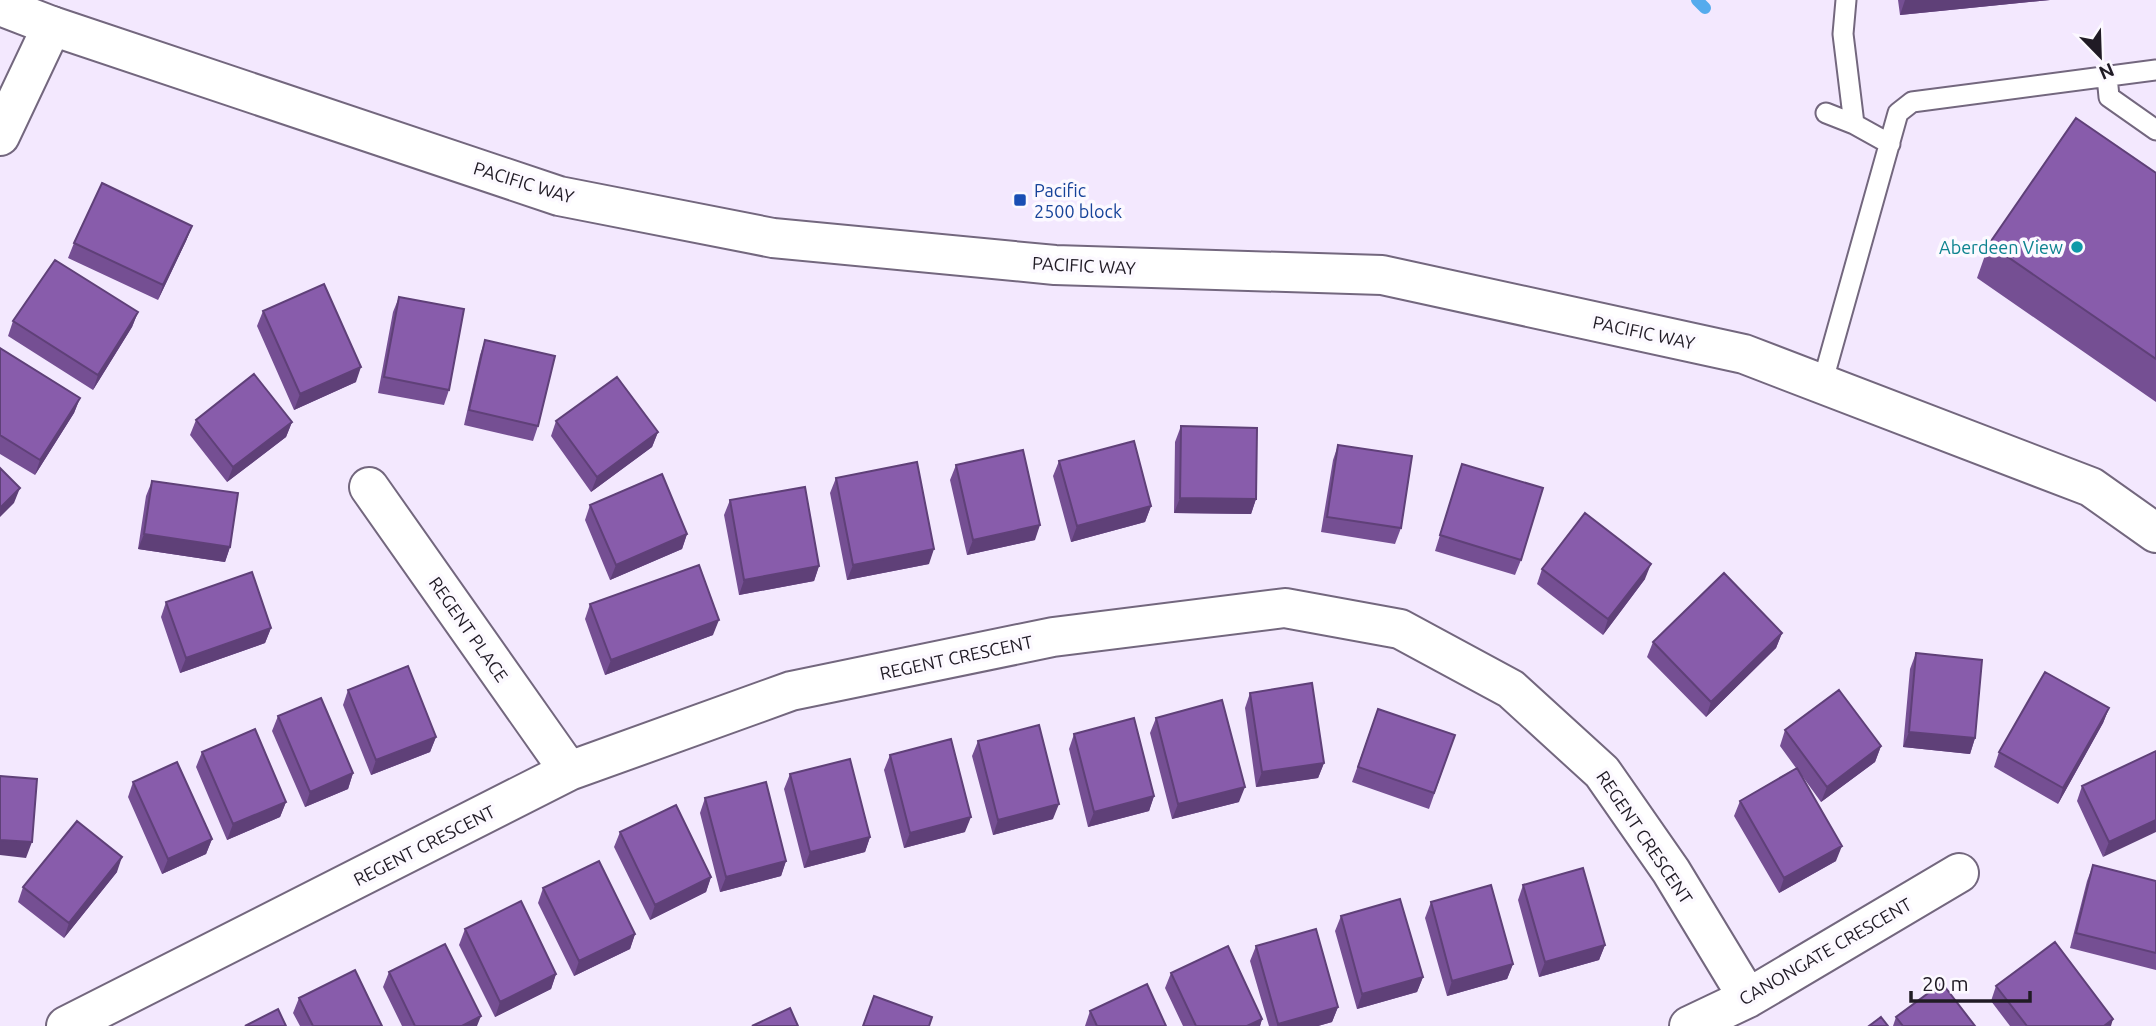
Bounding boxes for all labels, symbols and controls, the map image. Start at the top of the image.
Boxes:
north arrow [2065,21,2135,91]
text: N [2096,59,2117,85]
street label: PACIFIC WAY [471,157,577,207]
place label: Pacific 2500 block [1034,180,1122,221]
marker: Pacific 2500 block [1012,192,1028,208]
place label: Aberdeen View [1939,237,2063,257]
marker: Aberdeen View [2069,239,2085,255]
street label: PACIFIC WAY [1032,252,1137,278]
street label: PACIFIC WAY [1591,311,1697,353]
street label: REGENT PLACE [425,573,513,685]
street label: REGENT CRESCENT [878,631,1034,683]
street label: REGENT CRESCENT [1593,767,1697,907]
street label: REGENT CRESCENT [350,801,498,889]
street label: CANONGATE CRESCENT [1735,893,1915,1009]
scale bar [1911,960,2030,1004]
text: 20 m [1922,971,1969,995]

